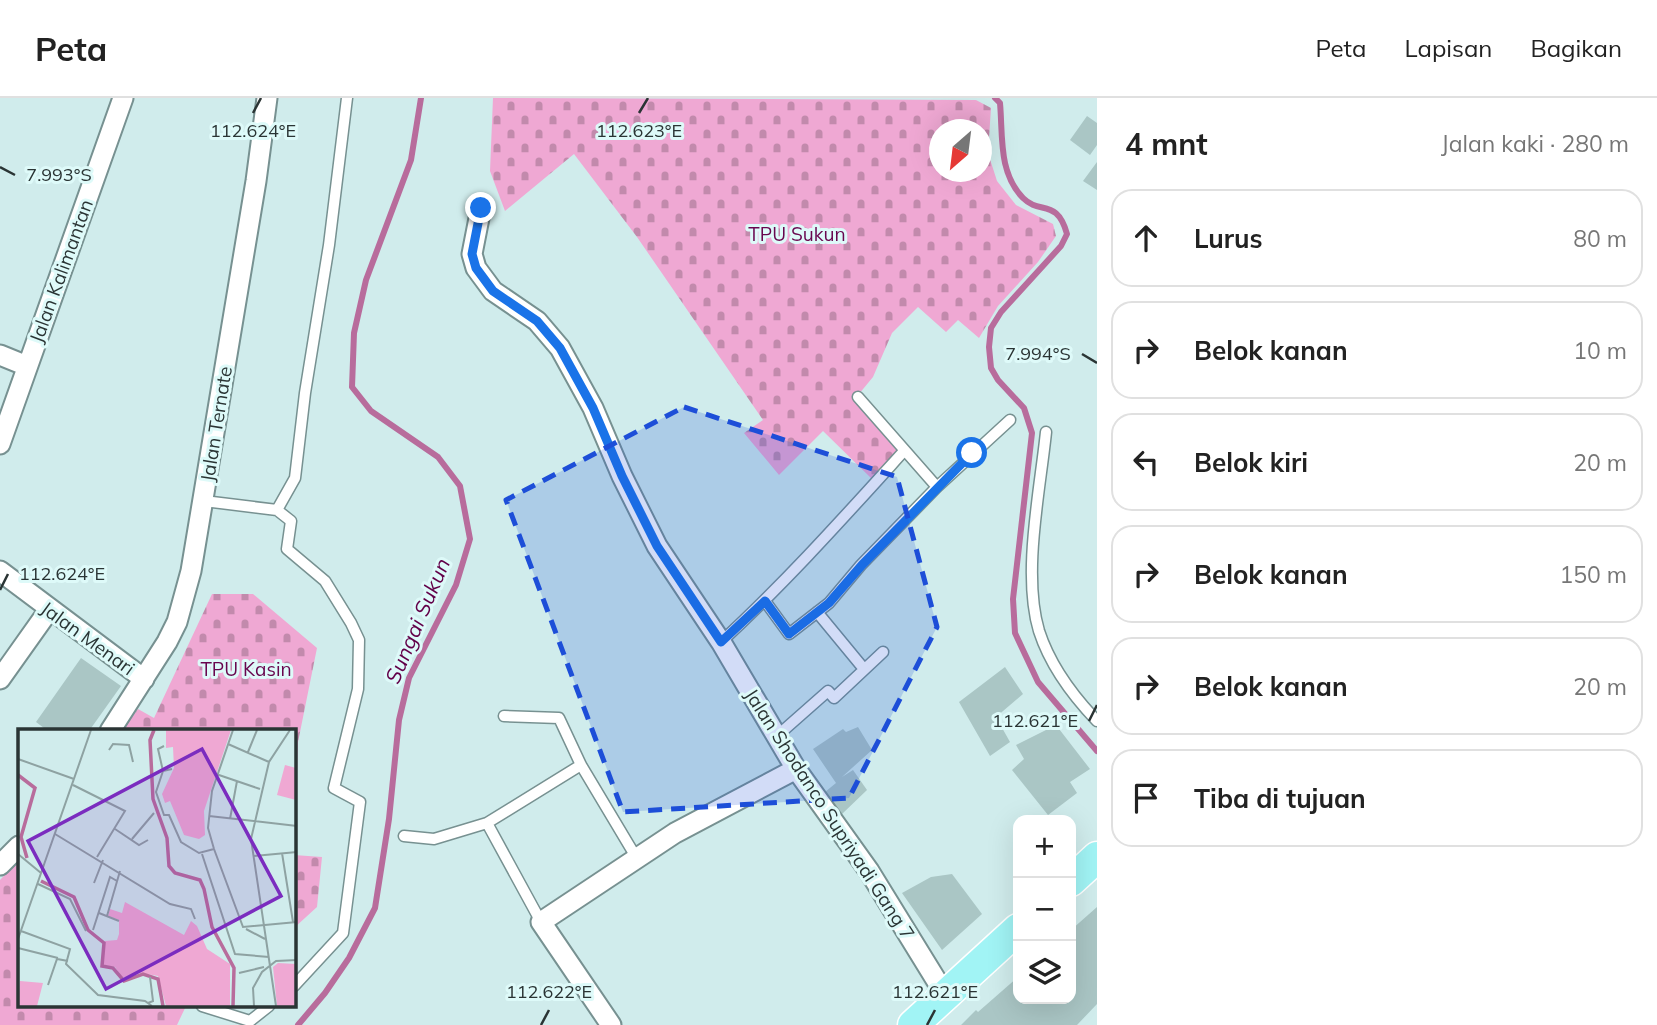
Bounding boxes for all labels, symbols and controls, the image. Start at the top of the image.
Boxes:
text: Peta [35,28,107,69]
text: Peta [1315,33,1366,63]
text: Lapisan [1404,33,1492,63]
text: Bagikan [1530,33,1622,63]
text: 112.624°E [210,119,296,142]
text: 112.623°E [596,119,682,142]
north arrow [929,119,992,182]
text: 4 mnt [1125,125,1208,163]
text: Jalan kaki · 280 m [1441,129,1629,158]
text: 7.993°S [26,163,92,186]
route end [465,192,496,223]
street label: Jalan Kalimantan [24,196,98,346]
icon: ahead [1127,219,1165,257]
park label: TPU Sukun [748,222,846,246]
text: Lurus [1194,222,1263,255]
text: 80 m [1573,224,1627,253]
icon: right [1127,331,1165,369]
text: Belok kanan [1194,334,1348,367]
text: 10 m [1573,336,1627,365]
text: 7.994°S [1005,342,1071,365]
street label: Jalan Ternate [195,365,237,483]
route start [956,437,987,468]
icon: left [1127,443,1165,481]
text: Belok kiri [1194,446,1308,479]
text: 20 m [1573,448,1627,477]
water label: Sungai Sukun [379,554,455,687]
icon: right [1127,555,1165,593]
text: Belok kanan [1194,558,1348,591]
text: 150 m [1559,560,1627,589]
text: 112.624°E [19,562,105,585]
street label: Jalan Menari [36,596,140,680]
park label: TPU Kasin [200,657,292,681]
icon: right [1127,667,1165,705]
text: Belok kanan [1194,670,1348,703]
text: 20 m [1573,672,1627,701]
street label: Jalan Shodanco Supriyadi Gang 7 [740,684,920,944]
text: 112.621°E [992,709,1078,732]
inset map [18,729,296,1007]
icon: arrive [1127,779,1165,817]
text: Tiba di tujuan [1194,782,1366,815]
map controls [1013,815,1076,1004]
button: + [1013,815,1076,878]
button: − [1013,878,1076,941]
button: layers [1013,941,1076,1004]
text: 112.622°E [506,980,592,1003]
text: 112.621°E [892,980,978,1003]

